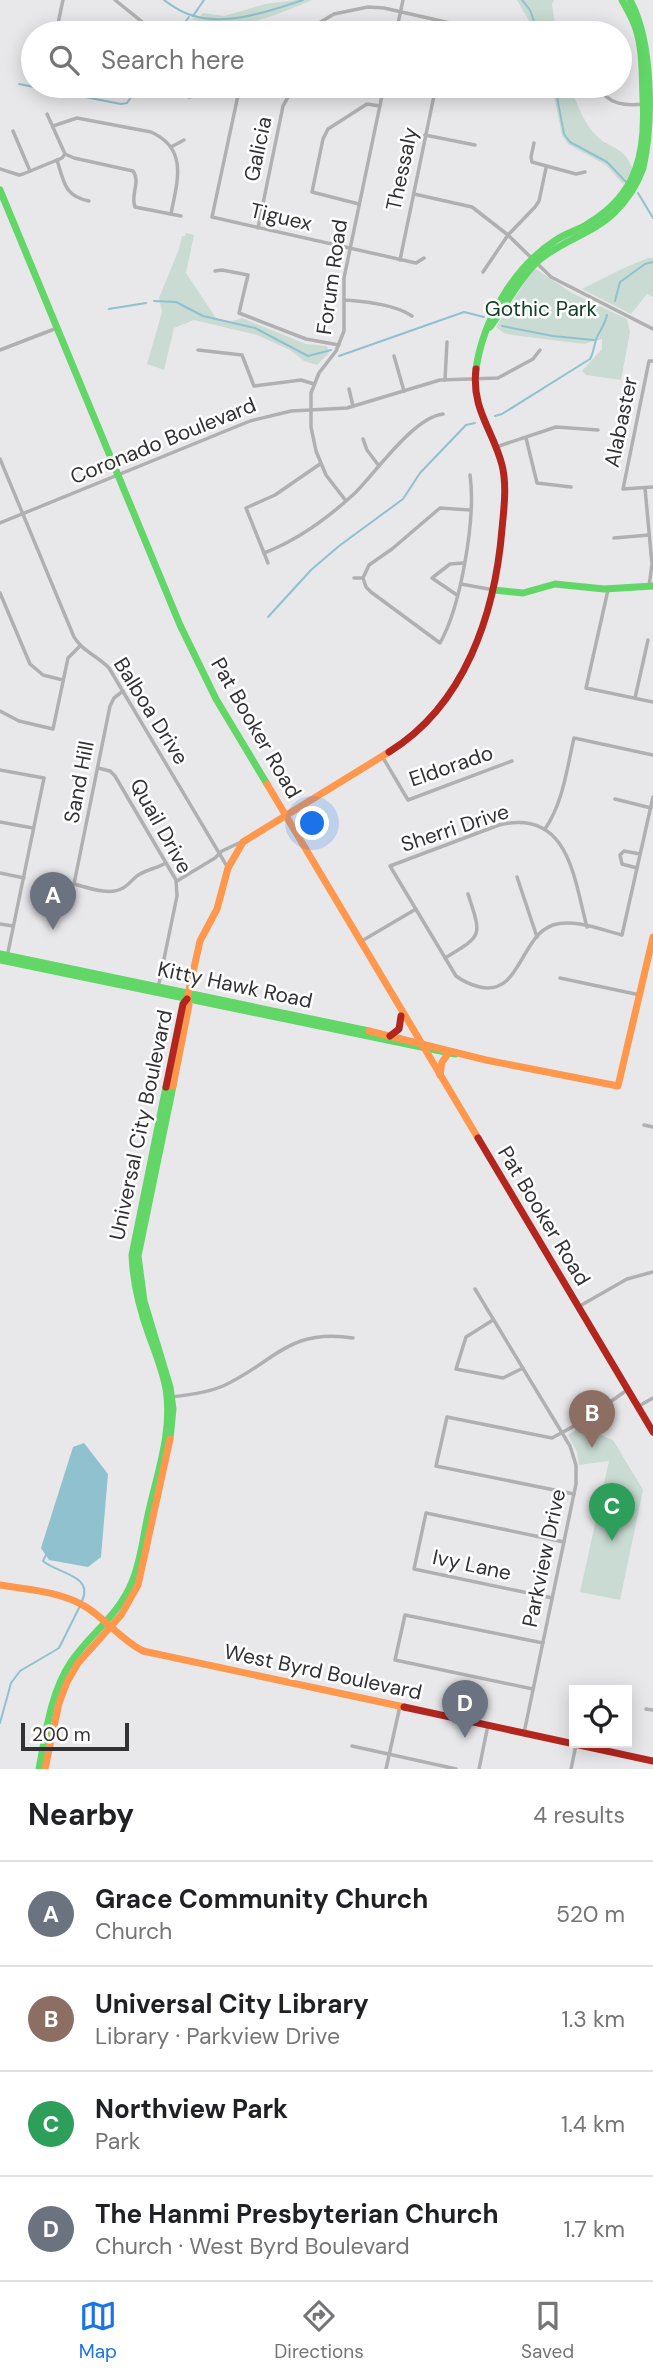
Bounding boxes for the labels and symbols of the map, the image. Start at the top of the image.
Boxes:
street label: Galicia [237,114,279,184]
street label: Thessaly [380,124,425,213]
street label: Tiguex [247,196,315,238]
street label: Forum Road [310,217,354,337]
park label: Gothic Park [485,295,598,323]
street label: Alabaster [598,374,644,470]
street label: Coronado Boulevard [66,391,260,491]
street label: Balboa Drive [107,652,195,770]
street label: Pat Booker Road [204,652,308,804]
street label: Sand Hill [57,739,101,825]
street label: Eldorado [405,739,497,793]
street label: Quail Drive [123,773,199,879]
street label: Sherri Drive [397,797,513,859]
your location [295,806,329,840]
pin: A [30,872,76,930]
street label: Kitty Hawk Road [155,955,315,1015]
street label: Universal City Boulevard [103,1007,179,1243]
street label: Pat Booker Road [491,1141,597,1291]
pin: B [569,1390,615,1448]
pin: C [589,1483,635,1541]
street label: Parkview Drive [516,1486,572,1630]
street label: Ivy Lane [430,1543,514,1587]
street label: West Byrd Boulevard [222,1637,424,1707]
pin: D [442,1680,488,1738]
scale bar [21,1720,130,1752]

